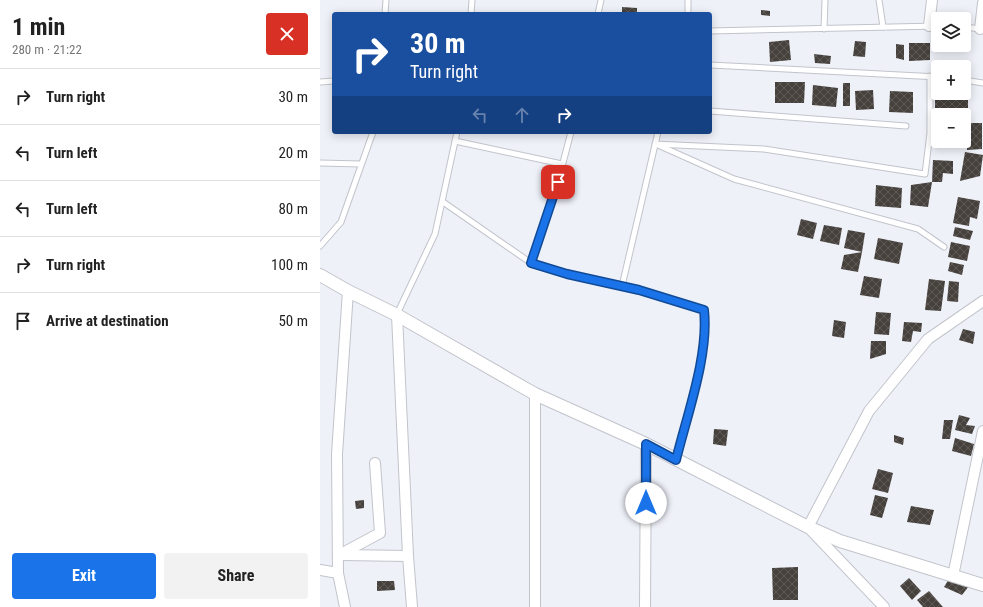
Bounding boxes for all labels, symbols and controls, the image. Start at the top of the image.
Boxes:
map controls [931,12,971,148]
button: layers [931,12,971,52]
text: 1 min [12,13,65,41]
button: close [266,13,308,55]
text: 30 m [410,27,466,60]
icon: right [344,28,396,80]
text: 280 m · 21:22 [12,42,82,57]
button: + [931,60,971,100]
text: Turn right [410,61,478,82]
icon: right [12,86,34,108]
text: Turn right [46,88,105,106]
text: 30 m [278,88,308,106]
icon: left [469,104,491,126]
icon: ahead [511,104,533,126]
icon: right [553,104,575,126]
button: − [931,108,971,148]
icon: left [12,142,34,164]
text: Turn left [46,144,97,162]
text: 20 m [278,144,308,162]
pin [541,165,575,199]
icon: arrive [547,171,569,193]
icon: left [12,198,34,220]
text: Turn left [46,200,97,218]
text: 80 m [278,200,308,218]
icon: right [12,254,34,276]
text: Turn right [46,256,105,274]
text: 100 m [271,256,308,274]
icon: arrive [12,310,34,332]
text: Arrive at destination [46,312,169,330]
text: 50 m [278,312,308,330]
position arrow [625,482,667,524]
button: Exit [12,553,156,599]
button: Share [164,553,308,599]

